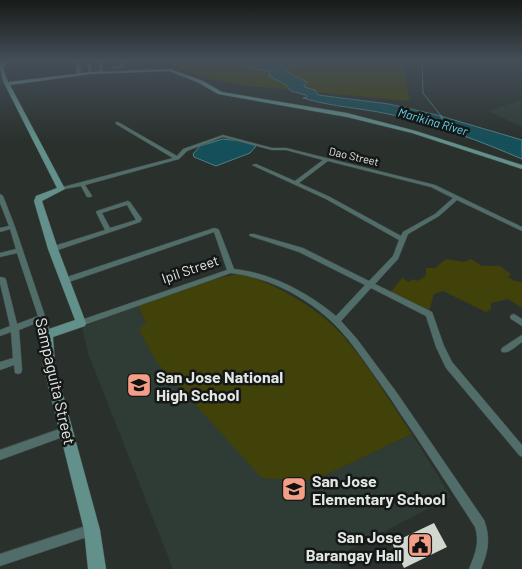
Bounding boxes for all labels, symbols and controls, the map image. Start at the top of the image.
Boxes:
water label: Marikina River [397,104,470,138]
street label: Dao Street [328,144,380,168]
street label: Ipil Street [159,251,221,287]
street label: Sampaguita Street [32,316,80,446]
place label: San Jose National High School [156,367,283,404]
school or university icon: San Jose National High School [126,372,152,398]
place label: San Jose Elementary School [312,471,446,508]
school or university icon: San Jose Elementary School [281,476,307,502]
place label: San Jose Barangay Hall [306,527,402,564]
public building icon: San Jose Barangay Hall [407,532,433,558]

